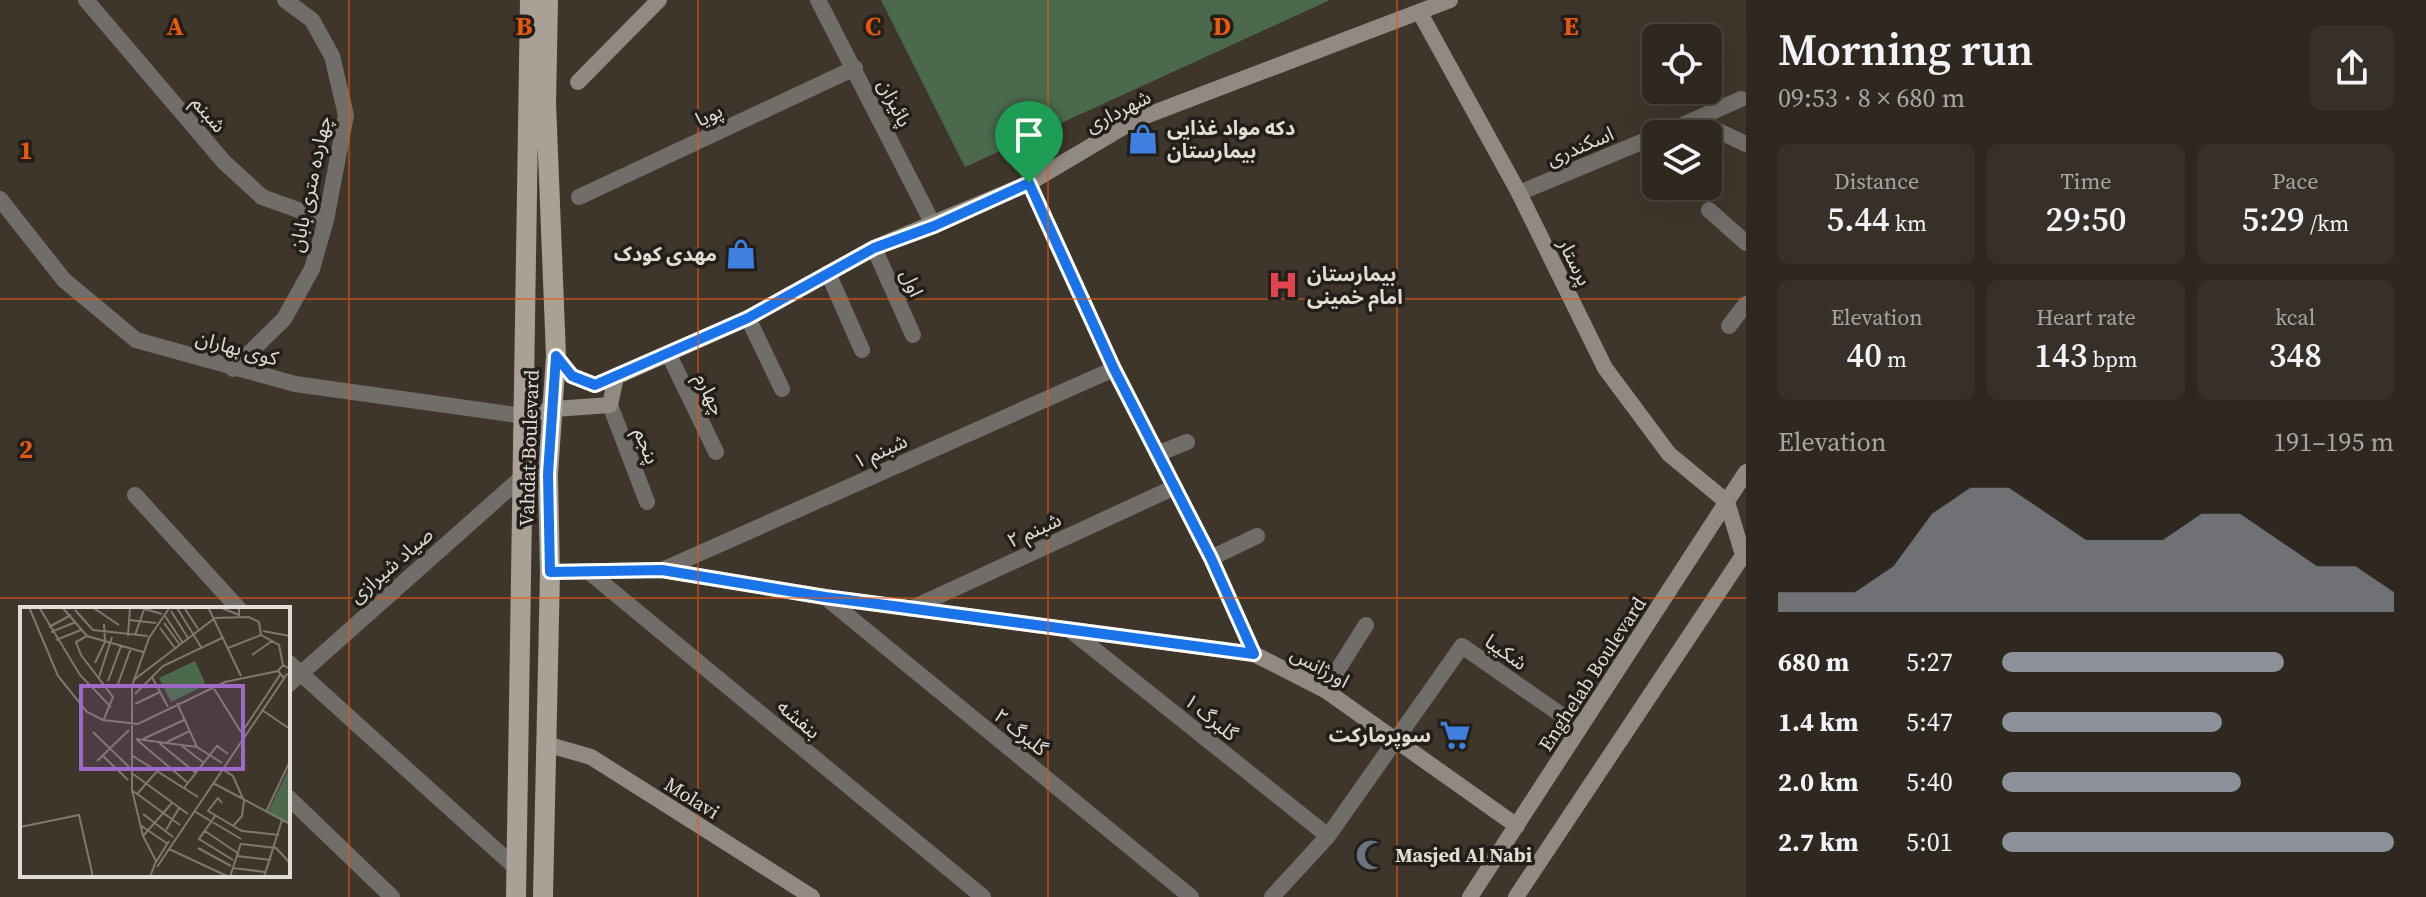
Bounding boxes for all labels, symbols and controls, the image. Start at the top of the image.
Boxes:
text: A [166,8,184,44]
text: B [516,8,533,44]
text: C [865,8,881,44]
text: D [1213,8,1231,44]
text: E [1563,8,1579,44]
text: Morning run [1778,19,2034,80]
map controls [1642,24,1722,200]
button: locate [1642,24,1722,104]
button: share [2310,26,2394,110]
street label: پائیزان [871,74,919,132]
text: 09:53 · 8 × 680 m [1778,80,1965,116]
street label: شهرداری [1080,83,1156,139]
street label: شبنم [184,89,233,139]
street label: پویا [691,97,727,133]
pin [995,101,1063,183]
street label: چهارده متری بابان [282,113,338,255]
icon: arrive [1007,113,1051,157]
place label: دکه مواد غذایی بیمارستان [1167,114,1295,165]
street label: اسکندری [1542,119,1618,173]
button: layers [1642,120,1722,200]
shop icon: دکه مواد غذایی بیمارستان [1126,122,1160,156]
text: 1 [19,132,33,168]
text: Distance [1834,166,1919,196]
text: Time [2061,166,2111,196]
text: Pace [2272,166,2318,196]
text: 5.44 [1827,196,1890,242]
text: 29:50 [2046,196,2126,242]
text: 5:29 [2242,196,2305,242]
text: km [1890,208,1927,238]
text: /km [2305,208,2349,238]
street label: پرستار [1551,233,1598,290]
shop icon: مهدی کودک [724,237,758,271]
place label: مهدی کودک [614,240,717,268]
place label: بیمارستان امام خمینی [1307,260,1403,312]
street label: اول [894,265,930,301]
hospital icon: بیمارستان امام خمینی [1266,268,1300,302]
text: Elevation [1831,302,1923,332]
text: Heart rate [2036,302,2136,332]
text: kcal [2275,302,2315,332]
street label: کوی بهاران [193,324,282,373]
text: 40 [1847,332,1882,378]
text: 143 [2034,332,2087,378]
text: 348 [2269,332,2322,378]
text: m [1882,344,1907,374]
text: bpm [2087,344,2138,374]
street label: Vahdat Boulevard [512,368,546,527]
street label: چهارم [687,368,732,420]
street label: پنجم [626,424,667,469]
text: Elevation [1778,424,1887,460]
text: 191–195 m [2273,424,2394,460]
street label: شبنم ۱ [848,427,912,476]
text: 2 [19,431,33,467]
street label: شبنم ۲ [1002,505,1066,556]
street label: صیاد شیرازی [343,521,439,609]
street label: Enghelab Boulevard [1532,591,1653,757]
inset map [20,607,290,877]
street label: شکیبا [1479,627,1533,677]
street label: اورژانس [1285,639,1355,695]
text: 680 m [1778,644,1849,680]
text: 5:27 [1906,644,1953,680]
street label: گلبرگ ۱ [1178,687,1244,748]
street label: بنفشه [771,693,827,745]
street label: گلبرگ ۲ [988,702,1054,763]
text: 1.4 km [1778,704,1859,740]
text: 5:47 [1906,704,1953,740]
supermarket icon: سوپرمارکت [1438,718,1472,752]
place label: سوپرمارکت [1329,721,1431,749]
text: 2.0 km [1778,764,1859,800]
text: 5:40 [1906,764,1953,800]
street label: Molavi [659,770,725,826]
text: 2.7 km [1778,824,1859,860]
text: 5:01 [1906,824,1953,860]
mosque icon: Masjed Al Nabi [1354,838,1388,872]
place label: Masjed Al Nabi [1395,841,1532,869]

